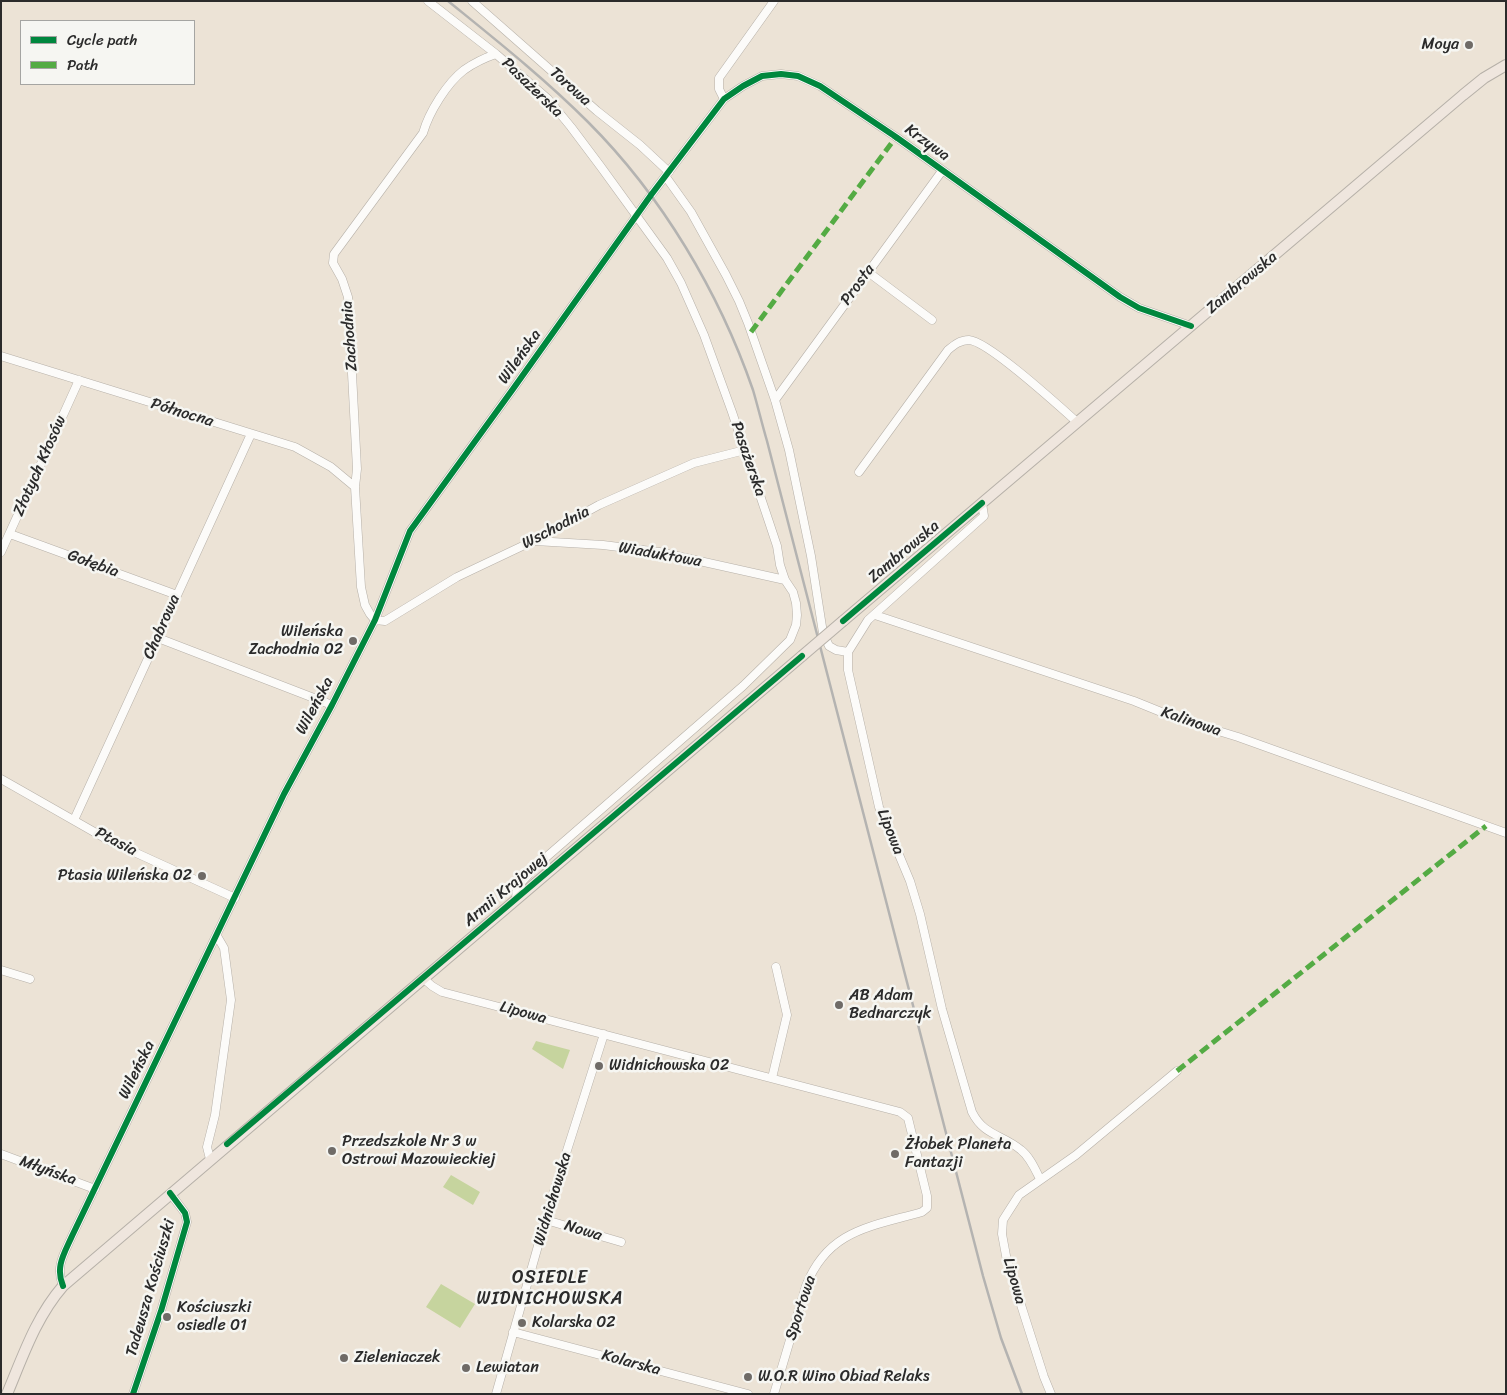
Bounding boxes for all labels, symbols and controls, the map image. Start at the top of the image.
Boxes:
legend [20,20,195,85]
text: Cycle path [67,27,137,53]
place label: Moya [1421,35,1459,55]
marker: Moya [1463,39,1475,51]
text: Path [67,52,98,78]
street label: Pasażerska [497,54,567,122]
street label: Torowa [545,63,595,111]
street label: Krzywa [901,120,953,166]
street label: Zambrowska [1202,248,1282,318]
street label: Prosta [837,261,879,309]
street label: Zachodnia [338,300,362,372]
street label: Wileńska [494,326,546,388]
street label: Północna [148,394,216,432]
street label: Złotych Kłosów [9,413,71,519]
street label: Pasażerska [726,419,770,499]
street label: Wschodnia [519,502,593,554]
street label: Zambrowska [864,517,944,587]
street label: Wiaduktowa [617,538,703,572]
street label: Gołębia [65,546,121,582]
street label: Chabrowa [139,592,185,662]
place label: Wileńska Zachodnia 02 [249,622,343,660]
marker: Wileńska Zachodnia 02 [347,635,359,647]
street label: Wileńska [292,674,338,738]
street label: Kalinowa [1158,703,1224,741]
street label: Lipowa [872,806,908,858]
street label: Ptasia [92,823,140,861]
street label: Armii Krajowej [460,849,552,931]
place label: Ptasia Wileńska 02 [58,866,192,886]
marker: Ptasia Wileńska 02 [196,870,208,882]
place label: AB Adam Bednarczyk [849,986,931,1024]
street label: Lipowa [498,998,548,1028]
marker: AB Adam Bednarczyk [833,999,845,1011]
street label: Wileńska [115,1038,159,1102]
place label: Widnichowska 02 [609,1056,729,1076]
marker: Widnichowska 02 [593,1060,605,1072]
place label: Przedszkole Nr 3 w Ostrowi Mazowieckiej [342,1132,495,1170]
place label: Żłobek Planeta Fantazji [905,1135,1011,1173]
marker: Przedszkole Nr 3 w Ostrowi Mazowieckiej [326,1145,338,1157]
marker: Żłobek Planeta Fantazji [889,1148,901,1160]
street label: Widnichowska [530,1150,576,1248]
street label: Młyńska [17,1152,79,1190]
street label: Nowa [562,1216,604,1246]
street label: Tadeusza Kościuszki [122,1217,180,1359]
street label: Lipowa [998,1256,1030,1306]
district label: OSIEDLE WIDNICHOWSKA [475,1267,625,1310]
street label: Sportowa [782,1273,820,1343]
place label: Kościuszki osiedle 01 [177,1298,251,1336]
marker: Kościuszki osiedle 01 [161,1311,173,1323]
place label: Kolarska 02 [532,1313,616,1333]
marker: Kolarska 02 [516,1317,528,1329]
street label: Kolarska [599,1346,663,1380]
place label: Zieleniaczek [354,1348,440,1368]
marker: Zieleniaczek [338,1352,350,1364]
place label: Lewiatan [476,1358,539,1378]
marker: Lewiatan [460,1362,472,1374]
place label: W.O.R Wino Obiad Relaks [758,1367,929,1387]
marker: W.O.R Wino Obiad Relaks [742,1371,754,1383]

